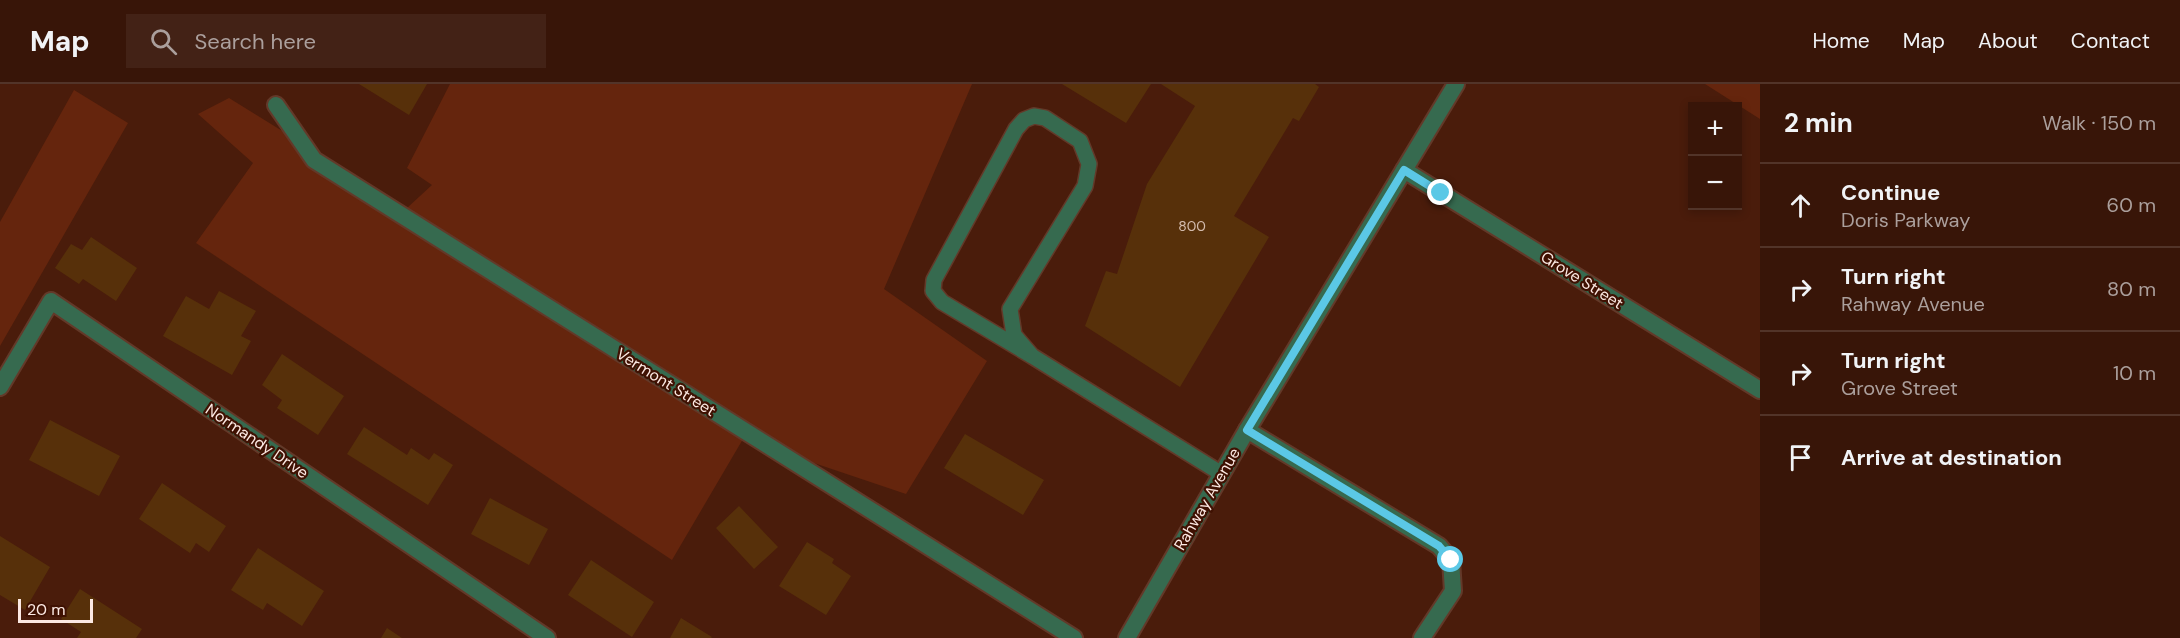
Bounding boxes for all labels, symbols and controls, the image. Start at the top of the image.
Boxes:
search box [126,14,546,68]
text: Map [30,23,90,60]
icon: search [147,25,180,58]
text: Search here [195,27,316,56]
text: Home [1812,27,1870,55]
text: Map [1903,27,1945,55]
text: About [1978,27,2038,55]
text: Contact [2071,27,2150,55]
map controls [1688,102,1742,210]
button: + [1688,102,1742,156]
text: 2 min [1784,106,1853,140]
text: Walk · 150 m [2042,110,2156,136]
button: − [1688,156,1742,210]
text: Continue [1841,178,1940,207]
route end [1427,179,1453,205]
icon: ahead [1784,189,1817,222]
text: 60 m [2107,192,2156,218]
text: Doris Parkway [1841,207,1970,233]
house number: 800 [1178,217,1206,235]
street label: Grove Street [1537,246,1627,314]
text: Turn right [1841,262,1946,291]
icon: right [1784,273,1817,306]
text: 80 m [2107,276,2156,302]
text: Rahway Avenue [1841,291,1985,317]
street label: Vermont Street [612,343,720,421]
text: Turn right [1841,346,1946,375]
icon: right [1784,357,1817,390]
text: 10 m [2113,360,2156,386]
text: Grove Street [1841,375,1958,401]
street label: Normandy Drive [202,399,312,483]
icon: arrive [1784,441,1817,474]
text: Arrive at destination [1841,443,2062,472]
street label: Rahway Avenue [1169,444,1245,554]
route start [1437,546,1463,572]
scale bar [18,596,93,624]
text: 20 m [27,599,66,620]

